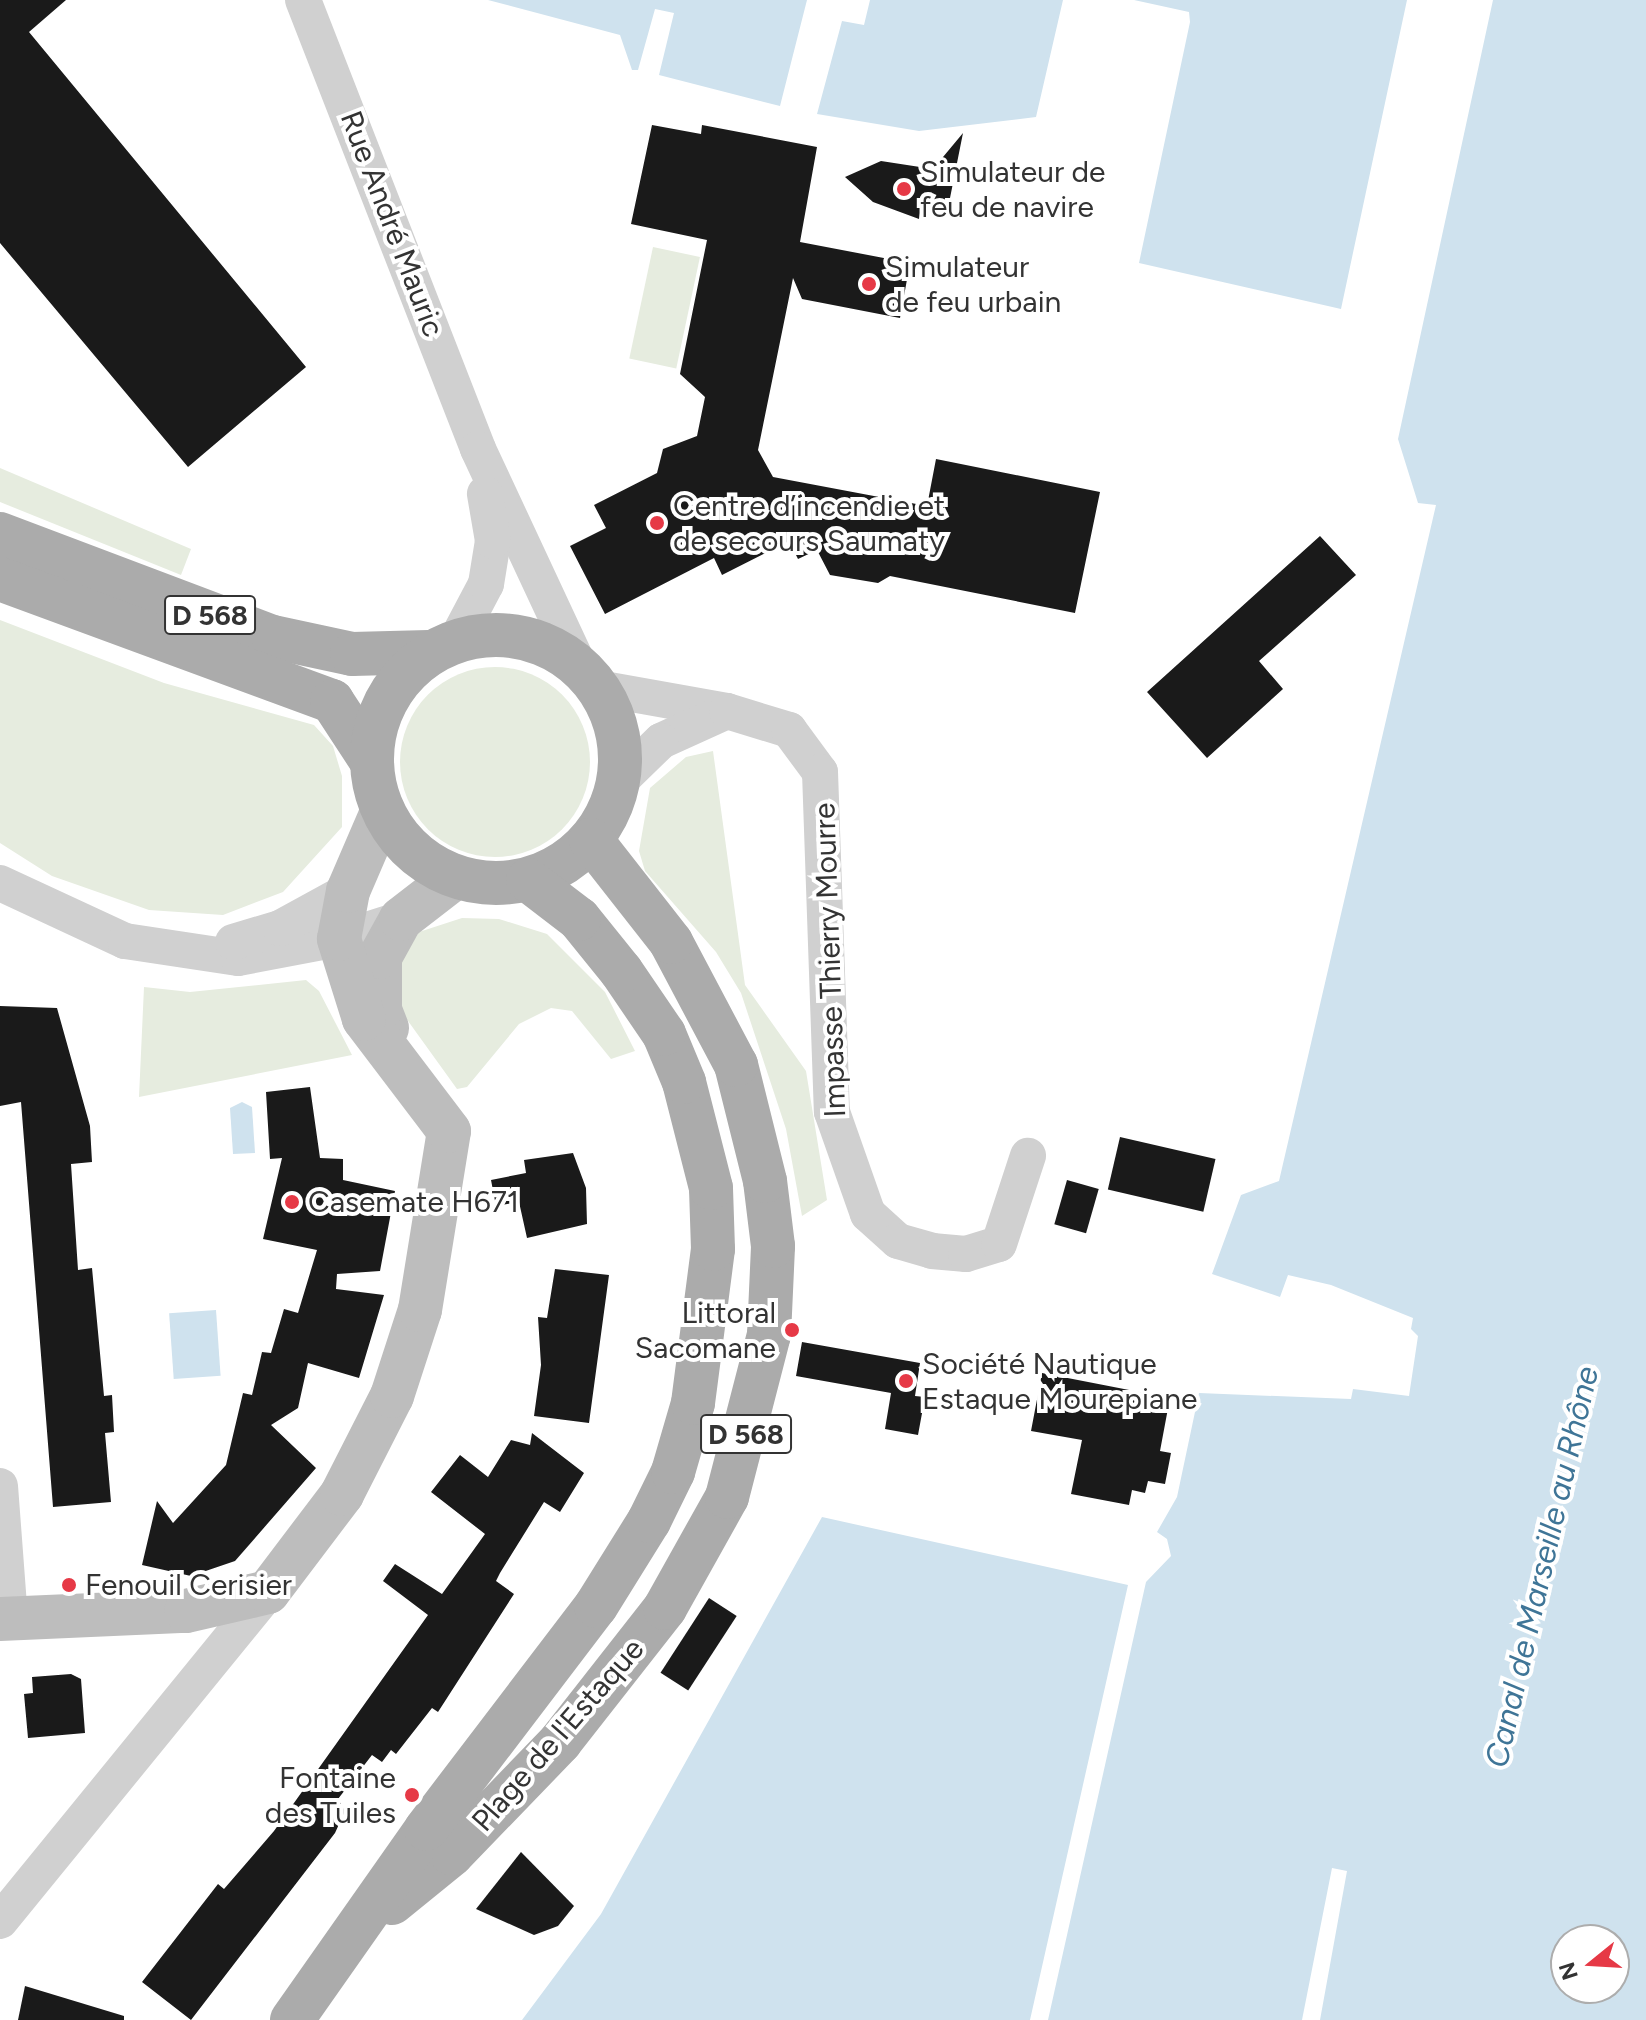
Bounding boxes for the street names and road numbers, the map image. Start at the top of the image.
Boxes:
street label: Rue André Mauric [332,106,452,342]
road number: D 568 [164,591,256,639]
street label: Impasse Thierry Mourre [807,802,853,1118]
road number: D 568 [700,1410,792,1458]
street label: Plage de l'Estaque [465,1631,651,1839]

